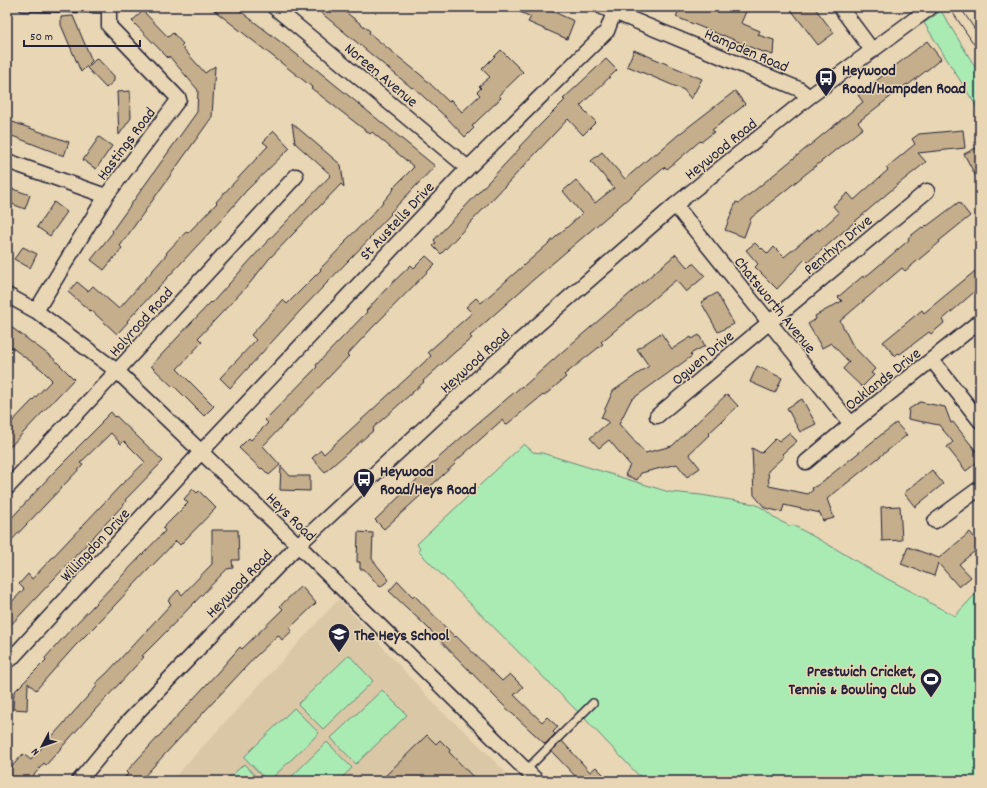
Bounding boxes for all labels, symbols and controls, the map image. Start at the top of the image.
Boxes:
scale bar [24,22,140,48]
street label: Hampden Road [700,23,792,79]
text: 50 m [30,29,53,46]
street label: Noreen Avenue [339,38,422,114]
place label: Heywood Road/Hampden Road [842,60,966,101]
bus stop icon: Heywood Road/Hampden Road [813,65,839,98]
street label: Hastings Road [92,103,162,186]
street label: Heywood Road [680,114,763,186]
street label: St Austells Drive [355,177,441,266]
street label: Penrhyn Drive [799,210,878,282]
street label: Chatsworth Avenue [728,252,821,359]
street label: Holyrood Road [104,283,179,363]
street label: Heywood Road [436,324,516,400]
street label: Ogwen Drive [667,326,740,392]
street label: Oaklands Drive [841,343,926,417]
place label: Heywood Road/Heys Road [380,461,477,502]
bus stop icon: Heywood Road/Heys Road [351,466,377,499]
street label: Heys Road [260,488,321,548]
street label: Willingdon Drive [56,504,136,588]
street label: Heywood Road [201,545,278,624]
school or university icon: The Heys School [326,621,352,654]
place label: The Heys School [354,625,450,648]
place label: Prestwich Cricket, Tennis & Bowling Club [788,661,916,702]
sports icon: Prestwich Cricket, Tennis & Bowling Club [918,666,944,699]
north arrow [22,726,62,766]
text: N [28,744,44,759]

